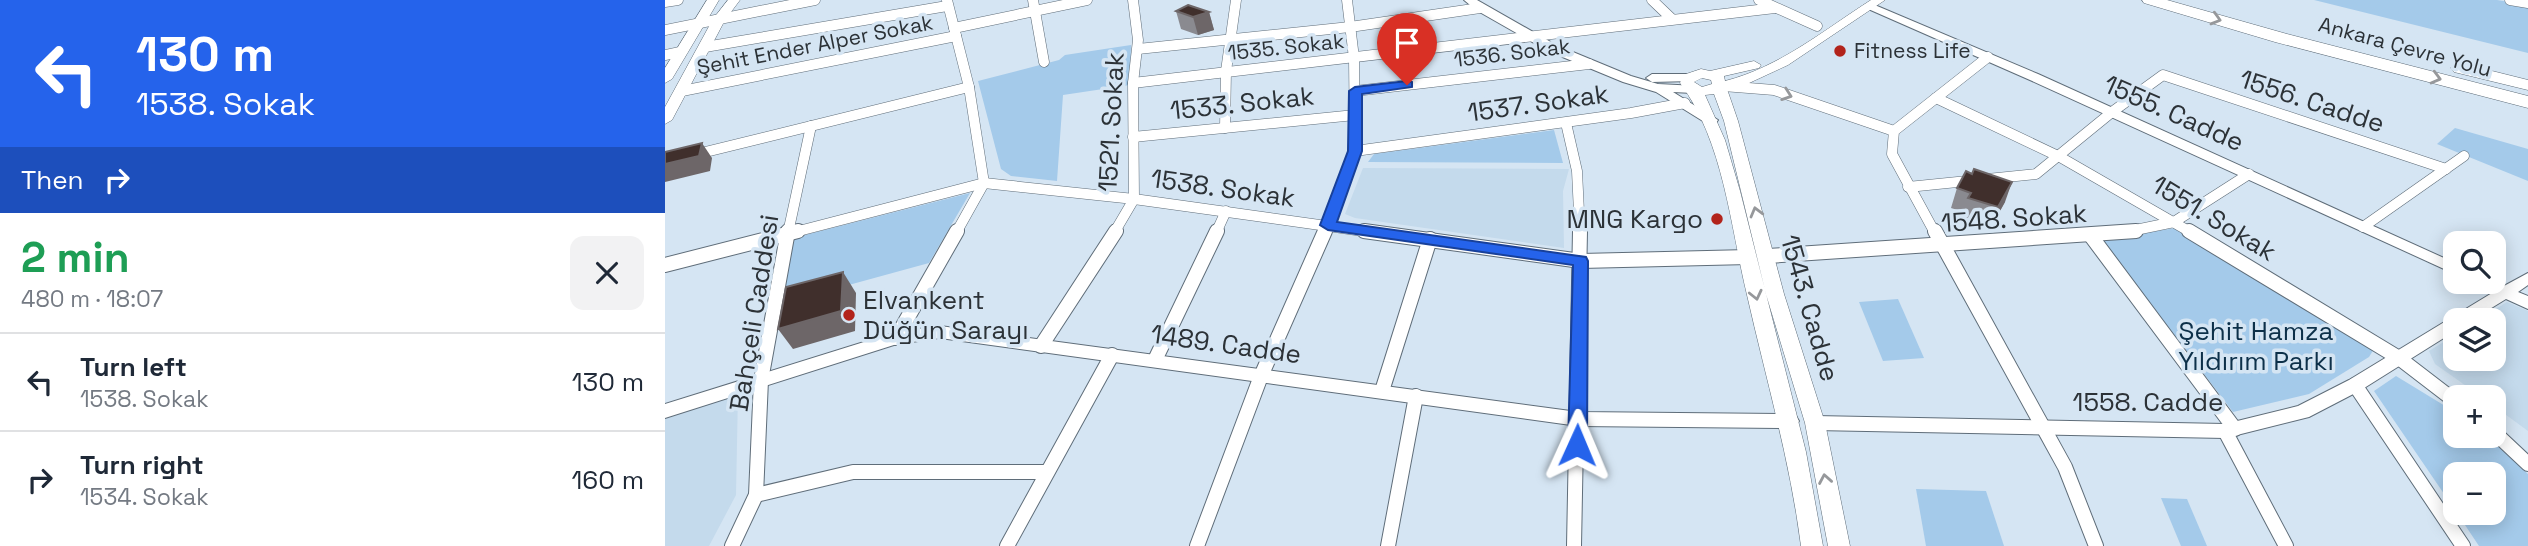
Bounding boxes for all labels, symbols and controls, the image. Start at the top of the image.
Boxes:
street label: Şehit Ender Alper Sokak [695,8,935,81]
street label: Ankara Çevre Yolu [2316,10,2495,83]
one-way arrow [2210,11,2222,25]
pin [1377,13,1437,85]
text: 130 m [136,23,274,85]
icon: arrive [1388,24,1426,62]
street label: 1535. Sokak [1226,27,1345,66]
icon: left [21,28,112,119]
street label: 1536. Sokak [1452,32,1572,73]
place label: Fitness Life [1854,37,1971,64]
marker: Fitness Life [1832,43,1848,59]
street label: 1521. Sokak [1090,51,1132,193]
street label: 1556. Cadde [2235,62,2389,140]
street label: 1555. Cadde [2098,67,2250,159]
one-way arrow [2430,70,2442,84]
street label: 1537. Sokak [1465,76,1611,130]
street label: 1533. Sokak [1168,79,1316,127]
text: 1538. Sokak [136,84,315,124]
one-way arrow [1780,86,1792,101]
icon: right [98,161,136,199]
street label: 1538. Sokak [1149,161,1297,215]
text: Then [21,163,84,197]
street label: 1551. Sokak [2145,167,2283,269]
street label: 1548. Sokak [1940,196,2088,240]
place label: MNG Kargo [1566,202,1703,236]
one-way arrow [1749,206,1764,218]
marker: MNG Kargo [1709,211,1725,227]
street label: Bahçeli Caddesi [722,212,786,414]
text: 2 min [21,231,130,284]
street label: 1543. Cadde [1773,231,1847,385]
map controls [2443,231,2506,525]
button: search [2443,231,2506,294]
button: close [570,236,644,310]
place label: Elvankent Düğün Sarayı [863,283,1029,347]
text: 480 m · 18:07 [21,284,163,314]
one-way arrow [1748,289,1762,301]
marker: Elvankent Düğün Sarayı [841,307,857,323]
button: layers [2443,308,2506,371]
park label: Şehit Hamza Yıldırım Parkı [2178,314,2334,378]
street label: 1489. Cadde [1149,317,1303,371]
text: Turn left [80,350,187,384]
icon: left [21,363,59,401]
text: 130 m [572,365,644,399]
text: 1538. Sokak [80,384,209,414]
street label: 1558. Cadde [2073,385,2223,419]
button: + [2443,385,2506,448]
position arrow [1540,408,1614,482]
text: Turn right [80,448,204,482]
icon: right [21,461,59,499]
button: − [2443,462,2506,525]
text: 160 m [572,463,644,497]
one-way arrow [1818,473,1833,485]
text: 1534. Sokak [80,482,209,512]

